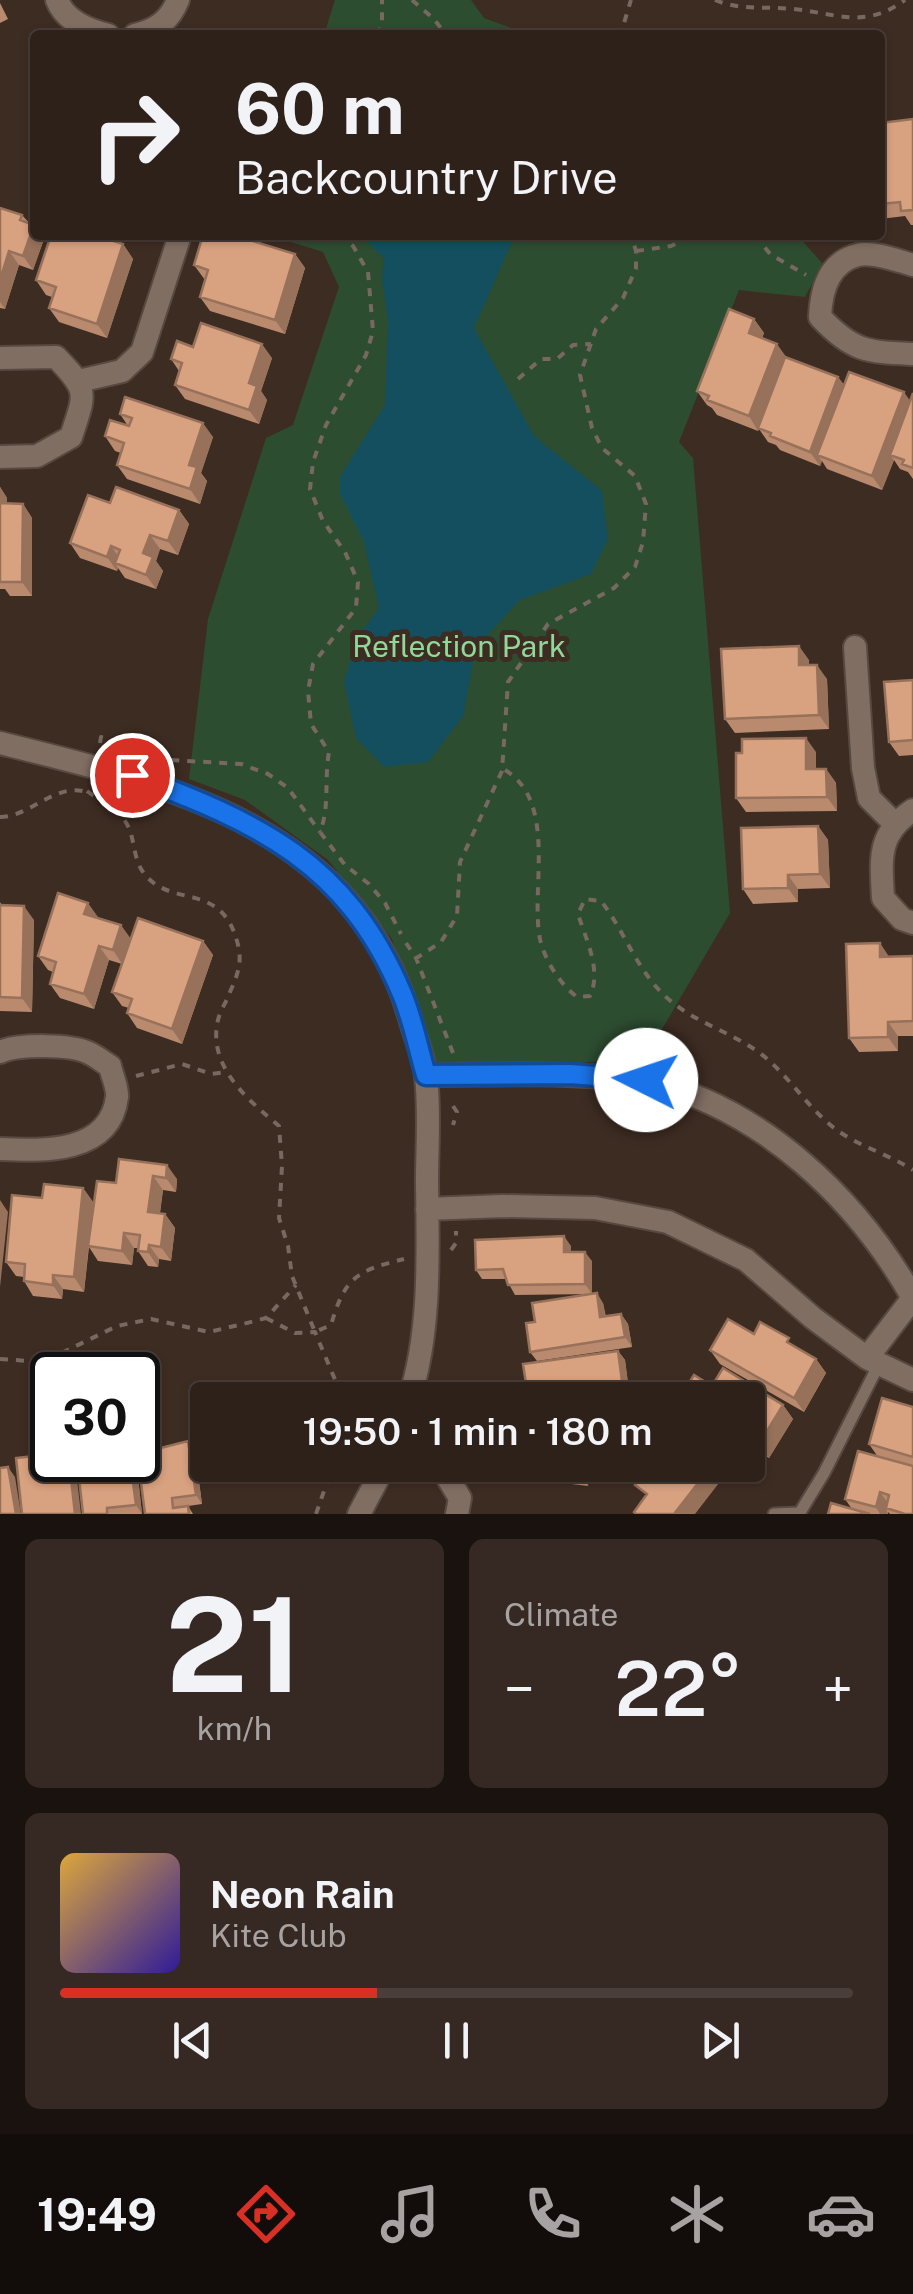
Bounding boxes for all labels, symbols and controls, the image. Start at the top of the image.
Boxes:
text: 60 m [235,67,405,150]
icon: right [70,70,200,200]
text: Backcountry Drive [235,151,618,204]
park label: Reflection Park [352,628,566,664]
pin [90,733,175,818]
icon: arrive [105,748,160,803]
position arrow [594,1028,698,1132]
speed limit sign: 30 [30,1352,160,1482]
text: 19:50 · 1 min · 180 m [302,1409,653,1454]
text: 21 [165,1569,304,1721]
text: Climate [504,1596,618,1633]
text: 22° [615,1645,742,1733]
text: − [504,1657,535,1721]
text: + [823,1657,853,1721]
text: km/h [197,1710,272,1747]
text: Neon Rain [210,1872,394,1917]
text: Kite Club [210,1917,347,1954]
icon: previous [165,2013,220,2068]
icon: pause [429,2013,484,2068]
icon: next [693,2013,748,2068]
icon: directions [231,2179,301,2249]
icon: music [375,2179,445,2249]
icon: phone [518,2179,588,2249]
icon: climate [662,2179,732,2249]
icon: car [806,2179,876,2249]
text: 19:49 [37,2188,157,2241]

